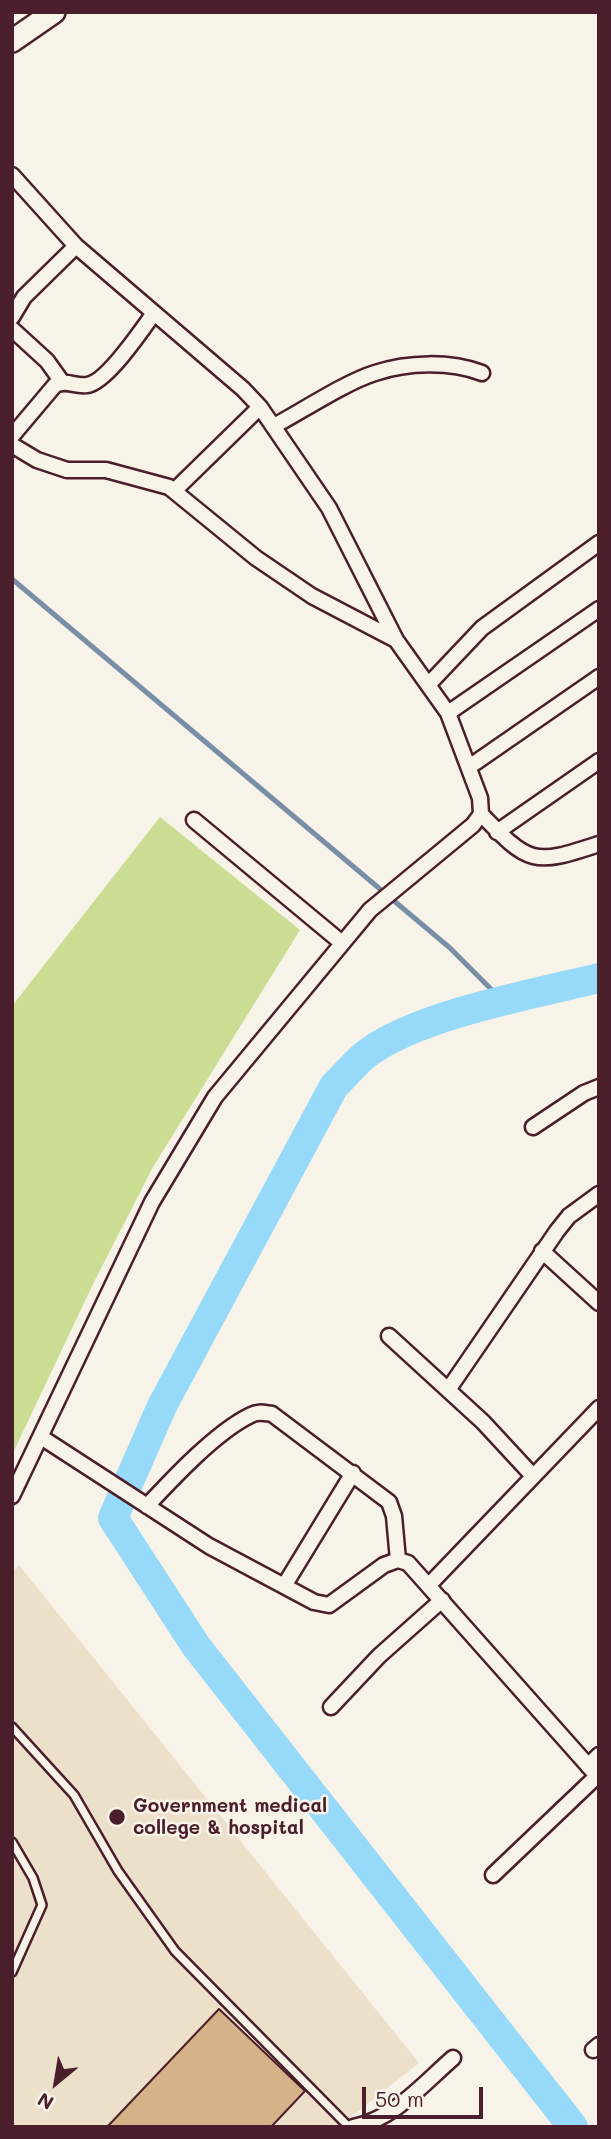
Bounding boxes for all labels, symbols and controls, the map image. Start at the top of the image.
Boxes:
place label: Government medical college & hospital [133,1795,327,1839]
marker: Government medical college & hospital [107,1807,127,1827]
north arrow [21,2048,91,2118]
scale bar [366,2072,487,2116]
text: 50 m [375,2085,424,2112]
text: N [33,2087,58,2116]

